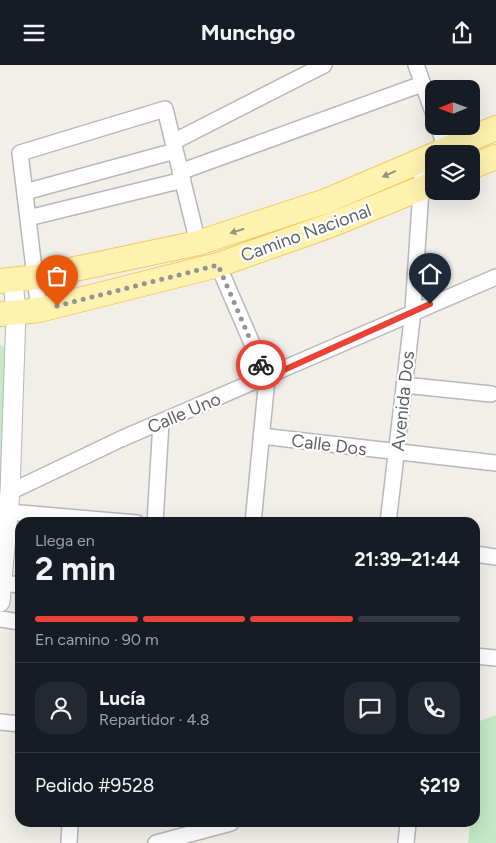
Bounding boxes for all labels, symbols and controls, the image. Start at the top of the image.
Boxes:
icon: menu [20,19,48,47]
text: Munchgo [201,19,295,46]
icon: share [448,19,476,47]
north arrow [425,80,480,135]
map controls [425,80,480,200]
button: layers [425,145,480,200]
one-way arrow [382,170,396,178]
street label: Camino Nacional [238,199,374,267]
one-way arrow [229,227,244,235]
pin [409,253,451,304]
pin [36,255,78,306]
icon: home [416,260,444,288]
icon: bag [43,262,71,290]
courier [236,340,286,390]
street label: Avenida Dos [387,350,419,452]
icon: bike [247,351,275,379]
street label: Calle Uno [144,388,224,438]
street label: Calle Dos [290,429,368,461]
text: Llega en [35,531,95,550]
text: 21:39–21:44 [354,548,460,571]
text: 2 min [35,550,116,588]
text: En camino · 90 m [35,630,159,649]
button: person [35,682,87,734]
button: chat [344,682,396,734]
button: phone [408,682,460,734]
text: Lucía [99,687,145,710]
text: Repartidor · 4.8 [99,710,210,729]
text: Pedido #9528 [35,774,155,797]
text: $219 [419,774,460,797]

